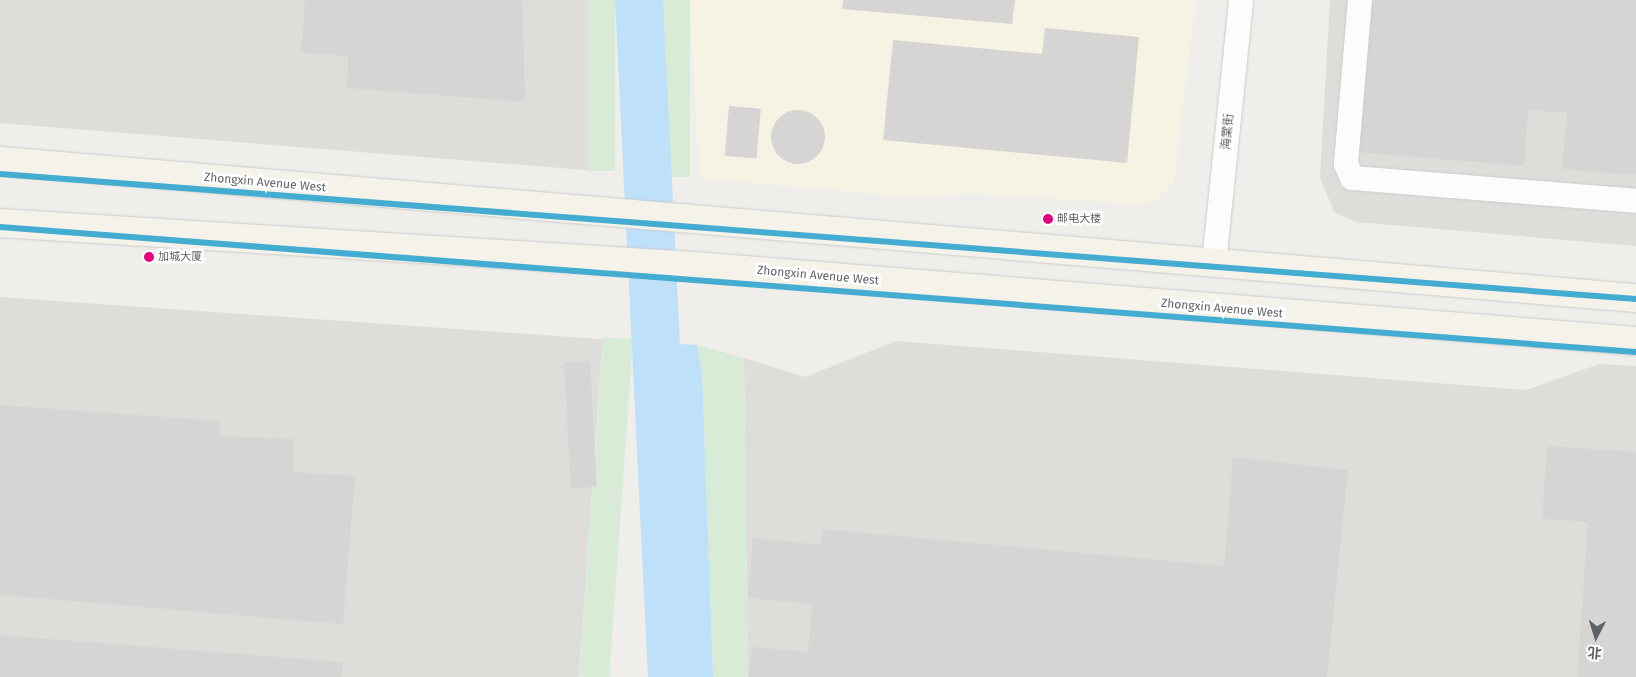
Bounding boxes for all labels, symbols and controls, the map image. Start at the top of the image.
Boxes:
street label: 海棠街 [1219,113,1237,151]
street label: Zhongxin Avenue West [203,170,327,196]
place label: 邮电大楼 [1057,212,1101,226]
marker: 邮电大楼 [1043,214,1053,224]
place label: 加城大厦 [158,250,202,264]
marker: 加城大厦 [144,252,154,262]
street label: Zhongxin Avenue West [756,263,880,289]
street label: Zhongxin Avenue West [1160,296,1284,322]
north arrow [1571,612,1621,662]
text: 北 [1587,643,1602,662]

